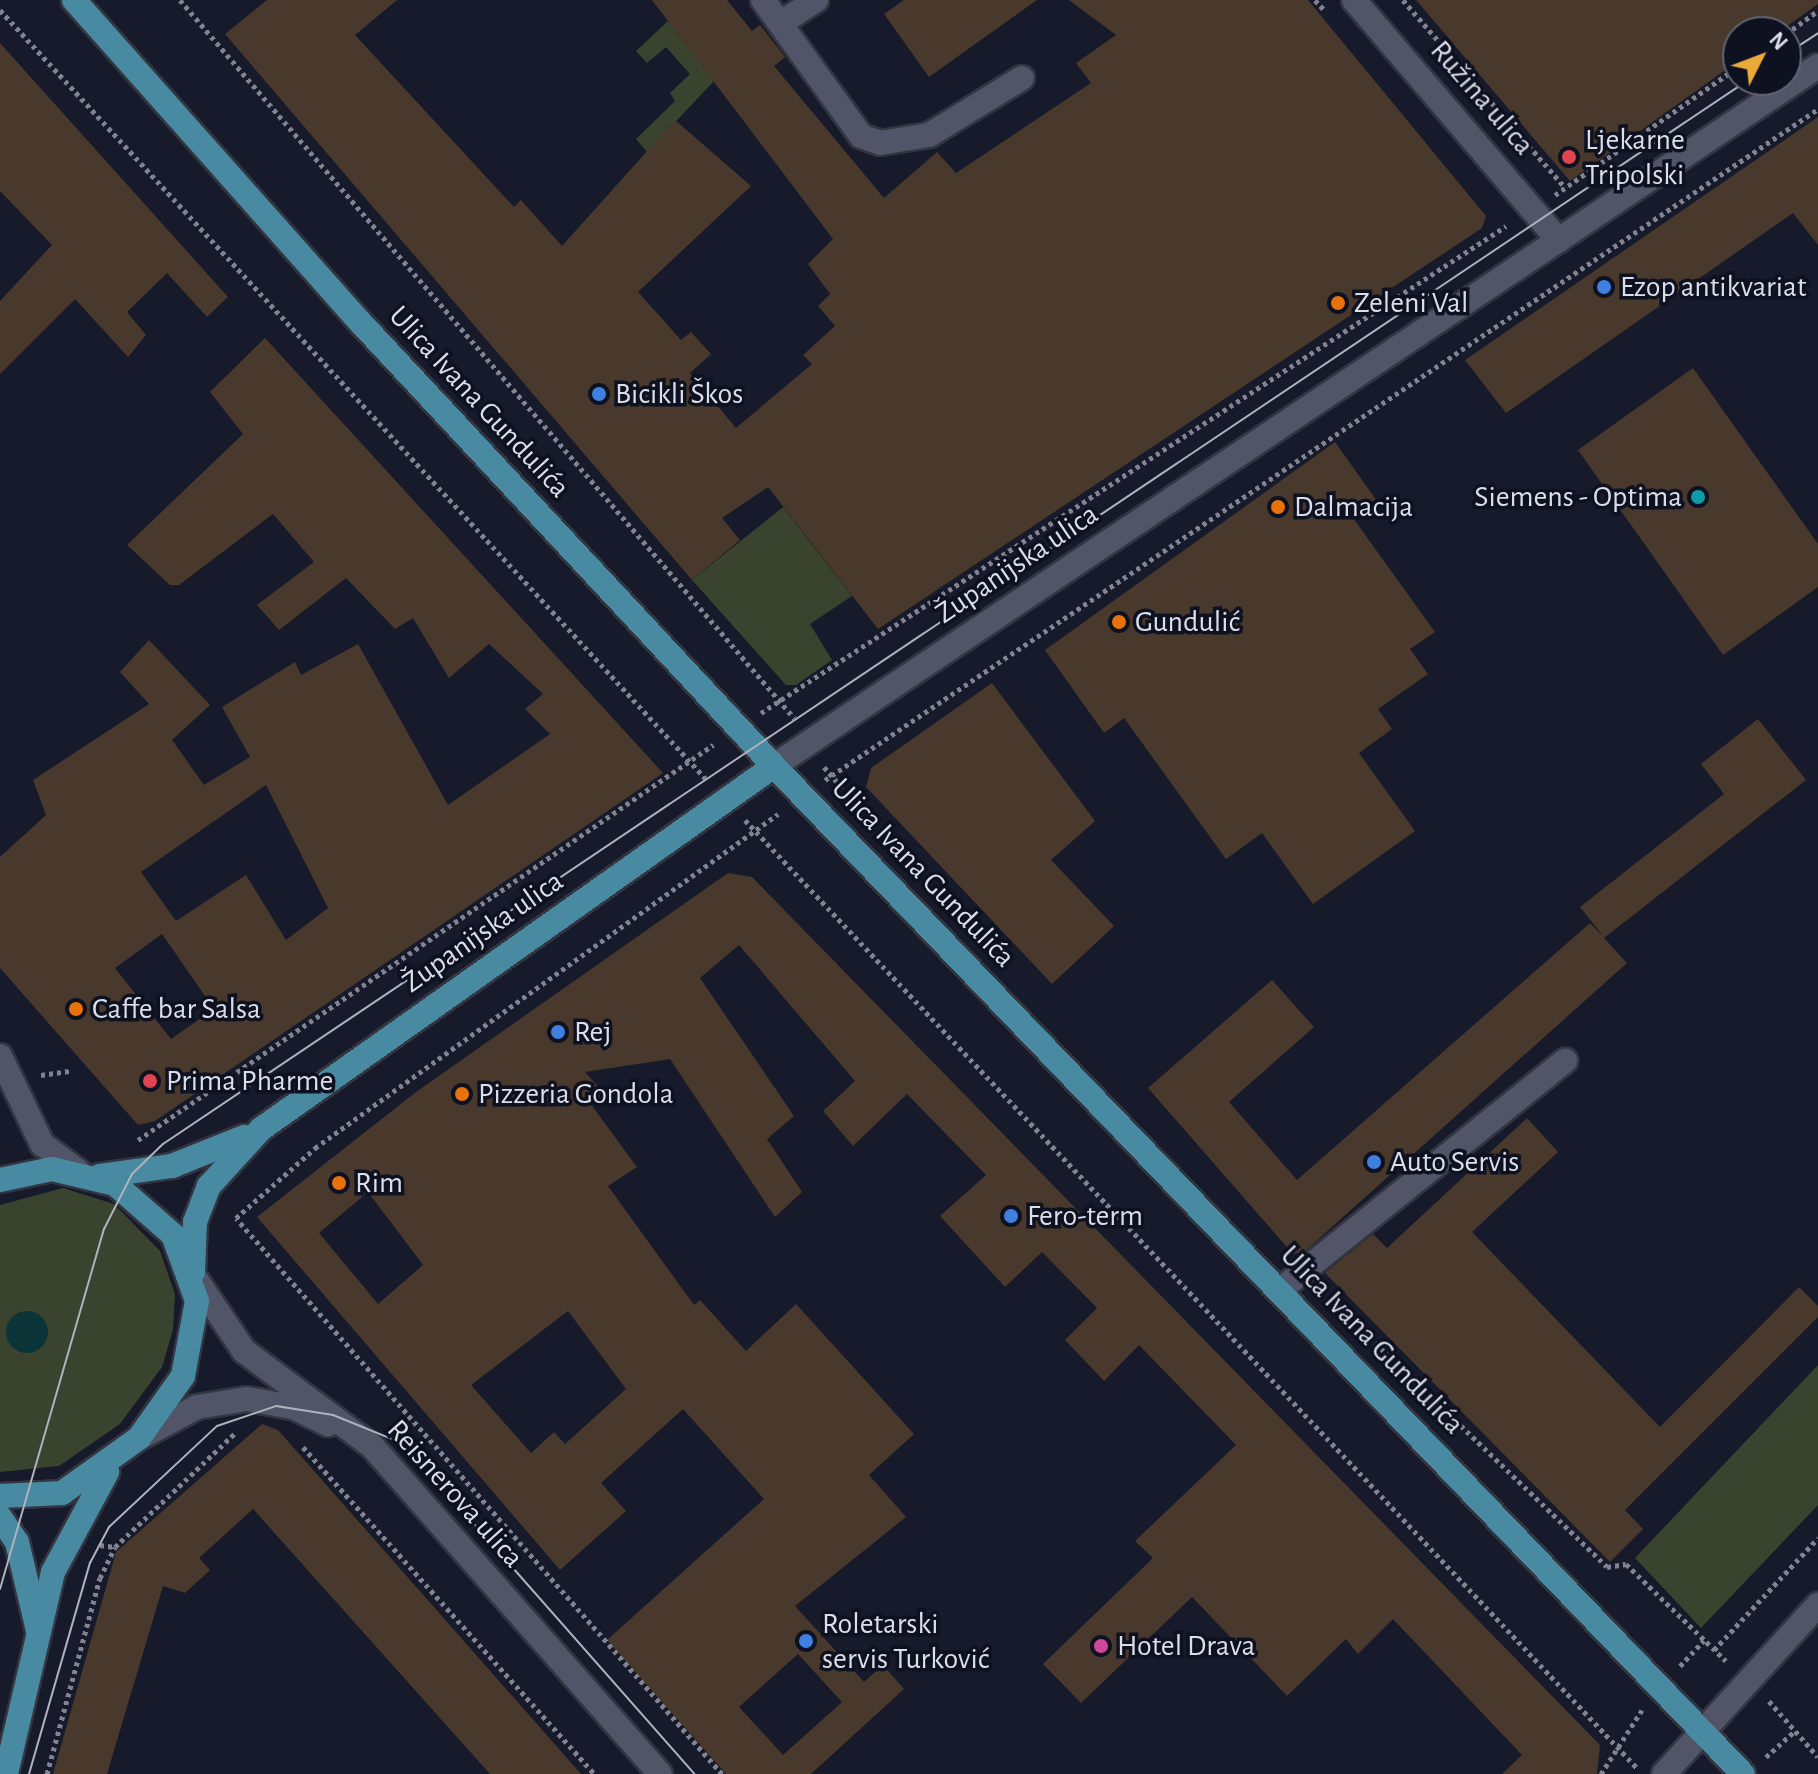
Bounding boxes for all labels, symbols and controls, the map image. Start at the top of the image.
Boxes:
north arrow [1722,16,1802,96]
text: N [1765,28,1792,54]
street label: Ružina ulica [1422,33,1542,163]
place label: Ljekarne Tripolski [1585,122,1685,192]
marker: Ljekarne Tripolski [1560,148,1578,166]
place label: Ezop antikvariat [1620,269,1806,305]
marker: Ezop antikvariat [1595,278,1613,296]
place label: Zeleni Val [1354,285,1468,321]
marker: Zeleni Val [1329,294,1347,312]
street label: Ulica Ivana Gundulića [381,299,577,505]
place label: Bicikli Škos [615,376,743,412]
marker: Bicikli Škos [590,385,608,403]
place label: Siemens - Optima [1474,479,1682,515]
marker: Siemens - Optima [1689,488,1707,506]
place label: Dalmacija [1294,489,1413,525]
street label: Županijska ulica [929,496,1105,632]
marker: Dalmacija [1269,498,1287,516]
place label: Gundulić [1135,604,1240,640]
marker: Gundulić [1110,613,1128,631]
street label: Ulica Ivana Gundulića [824,771,1022,975]
street label: Županijska ulica [396,863,570,1001]
place label: Caffe bar Salsa [92,991,261,1027]
marker: Caffe bar Salsa [67,1000,85,1018]
place label: Rej [574,1014,611,1050]
marker: Rej [549,1023,567,1041]
place label: Prima Pharme [166,1063,333,1099]
marker: Prima Pharme [141,1072,159,1090]
place label: Pizzeria Gondola [478,1076,674,1112]
marker: Pizzeria Gondola [453,1085,471,1103]
place label: Auto Servis [1390,1144,1519,1180]
marker: Auto Servis [1365,1153,1383,1171]
place label: Rim [355,1165,403,1201]
marker: Rim [330,1174,348,1192]
place label: Fero-term [1027,1198,1143,1234]
marker: Fero-term [1002,1207,1020,1225]
street label: Ulica Ivana Gundulića [1273,1238,1471,1442]
street label: Reisnerova ulica [379,1412,531,1576]
place label: Roletarski servis Turković [822,1606,989,1676]
place label: Hotel Drava [1117,1628,1255,1664]
marker: Roletarski servis Turković [797,1632,815,1650]
marker: Hotel Drava [1092,1637,1110,1655]

